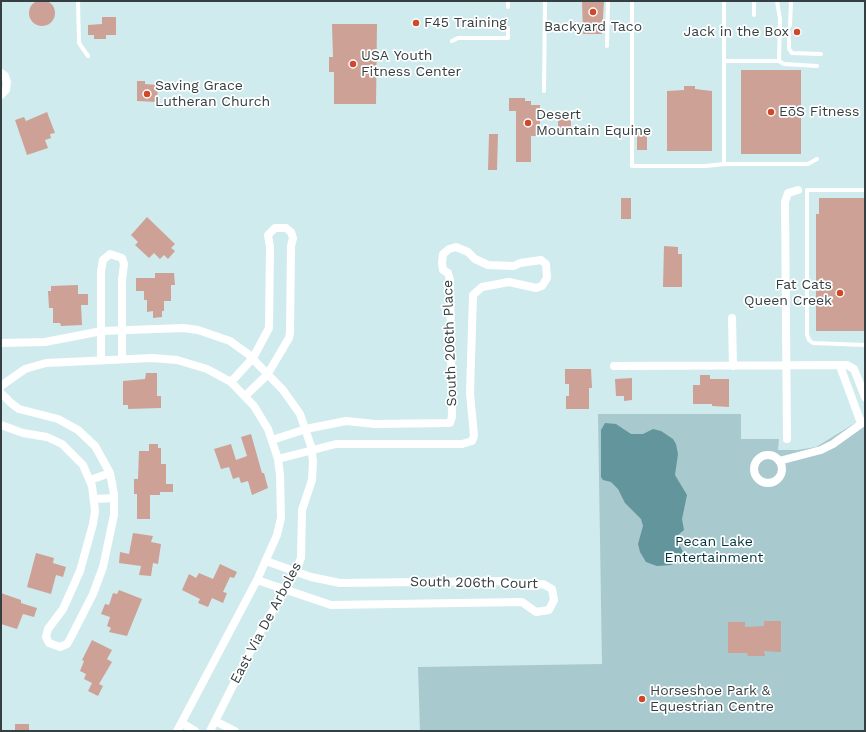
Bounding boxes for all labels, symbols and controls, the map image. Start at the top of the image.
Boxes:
marker: Backyard Taco [588,7,598,17]
place label: F45 Training [424,15,507,31]
marker: F45 Training [411,18,421,28]
place label: Backyard Taco [544,19,642,35]
place label: Jack in the Box [684,24,789,40]
marker: Jack in the Box [792,27,802,37]
place label: USA Youth Fitness Center [361,48,461,80]
marker: USA Youth Fitness Center [348,59,358,69]
place label: Saving Grace Lutheran Church [155,78,270,110]
marker: Saving Grace Lutheran Church [142,89,152,99]
place label: EōS Fitness [779,104,859,120]
place label: Desert Mountain Equine [536,107,651,140]
marker: EōS Fitness [766,107,776,117]
marker: Desert Mountain Equine [523,118,533,128]
place label: Fat Cats Queen Creek [744,277,832,310]
street label: South 206th Place [439,279,461,407]
marker: Fat Cats Queen Creek [835,288,845,298]
park label: Pecan Lake Entertainment [665,534,763,566]
street label: East Via De Arboles [227,559,305,687]
street label: South 206th Court [410,573,538,593]
place label: Horseshoe Park & Equestrian Centre [650,683,774,716]
marker: Horseshoe Park & Equestrian Centre [637,694,647,704]

